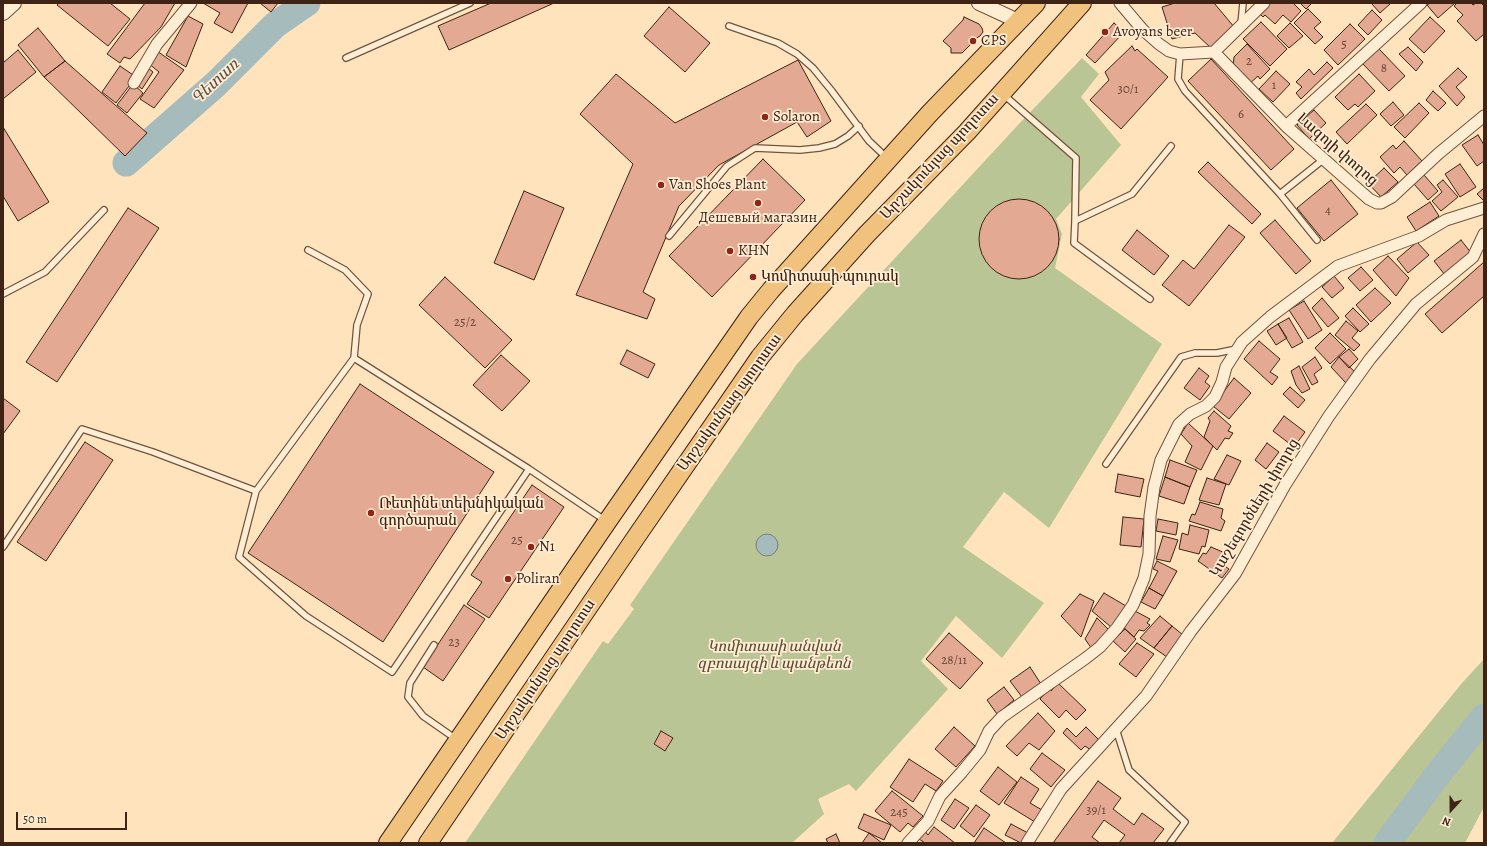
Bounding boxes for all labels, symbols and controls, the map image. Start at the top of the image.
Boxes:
place label: Avoyans beer [1113,23,1193,41]
marker: Avoyans beer [1100,27,1110,37]
place label: CPS [981,32,1007,50]
marker: CPS [968,36,978,46]
house number: 5 [1341,37,1347,53]
house number: 2 [1246,54,1252,70]
water label: Գետառ [188,55,244,109]
house number: 8 [1381,61,1387,77]
house number: 1 [1272,78,1276,94]
house number: 30/1 [1117,82,1139,98]
street label: Արշակունյաց պողոտա [877,90,1003,224]
house number: 6 [1238,107,1244,123]
place label: Solaron [773,108,820,126]
street label: Լազոյի փողոց [1293,110,1381,190]
marker: Solaron [760,112,770,122]
place label: Van Shoes Plant [669,176,766,194]
marker: Van Shoes Plant [656,180,666,190]
marker: Дешевый магазин [753,198,763,208]
house number: 4 [1325,203,1331,219]
place label: Дешевый магазин [699,209,817,227]
place label: KHN [738,242,770,260]
marker: KHN [725,246,735,256]
place label: Կոմիտասի պուրակ [761,268,899,286]
marker: Կոմիտասի պուրակ [748,272,758,282]
house number: 25/2 [454,315,476,331]
street label: Արշակունյաց պողոտա [674,331,786,475]
street label: Կաշեգործների փողոց [1207,435,1303,581]
place label: Ռետինե տեխնիկական գործարան [379,495,544,530]
marker: Ռետինե տեխնիկական գործարան [366,508,376,518]
house number: 25 [511,533,523,549]
place label: N1 [539,538,555,556]
marker: N1 [526,542,536,552]
place label: Poliran [516,570,560,588]
marker: Poliran [503,574,513,584]
street label: Արշակունյաց պողոտա [492,596,600,744]
house number: 23 [448,635,460,651]
park label: Կոմիտասի անվան զբոսայգի և պանթեոն [697,638,851,673]
house number: 28/11 [941,653,967,669]
north arrow [1431,790,1471,830]
house number: 39/1 [1086,803,1106,819]
scale bar [18,804,129,830]
house number: 245 [890,805,908,821]
text: 50 m [23,811,47,827]
text: N [1440,813,1453,830]

